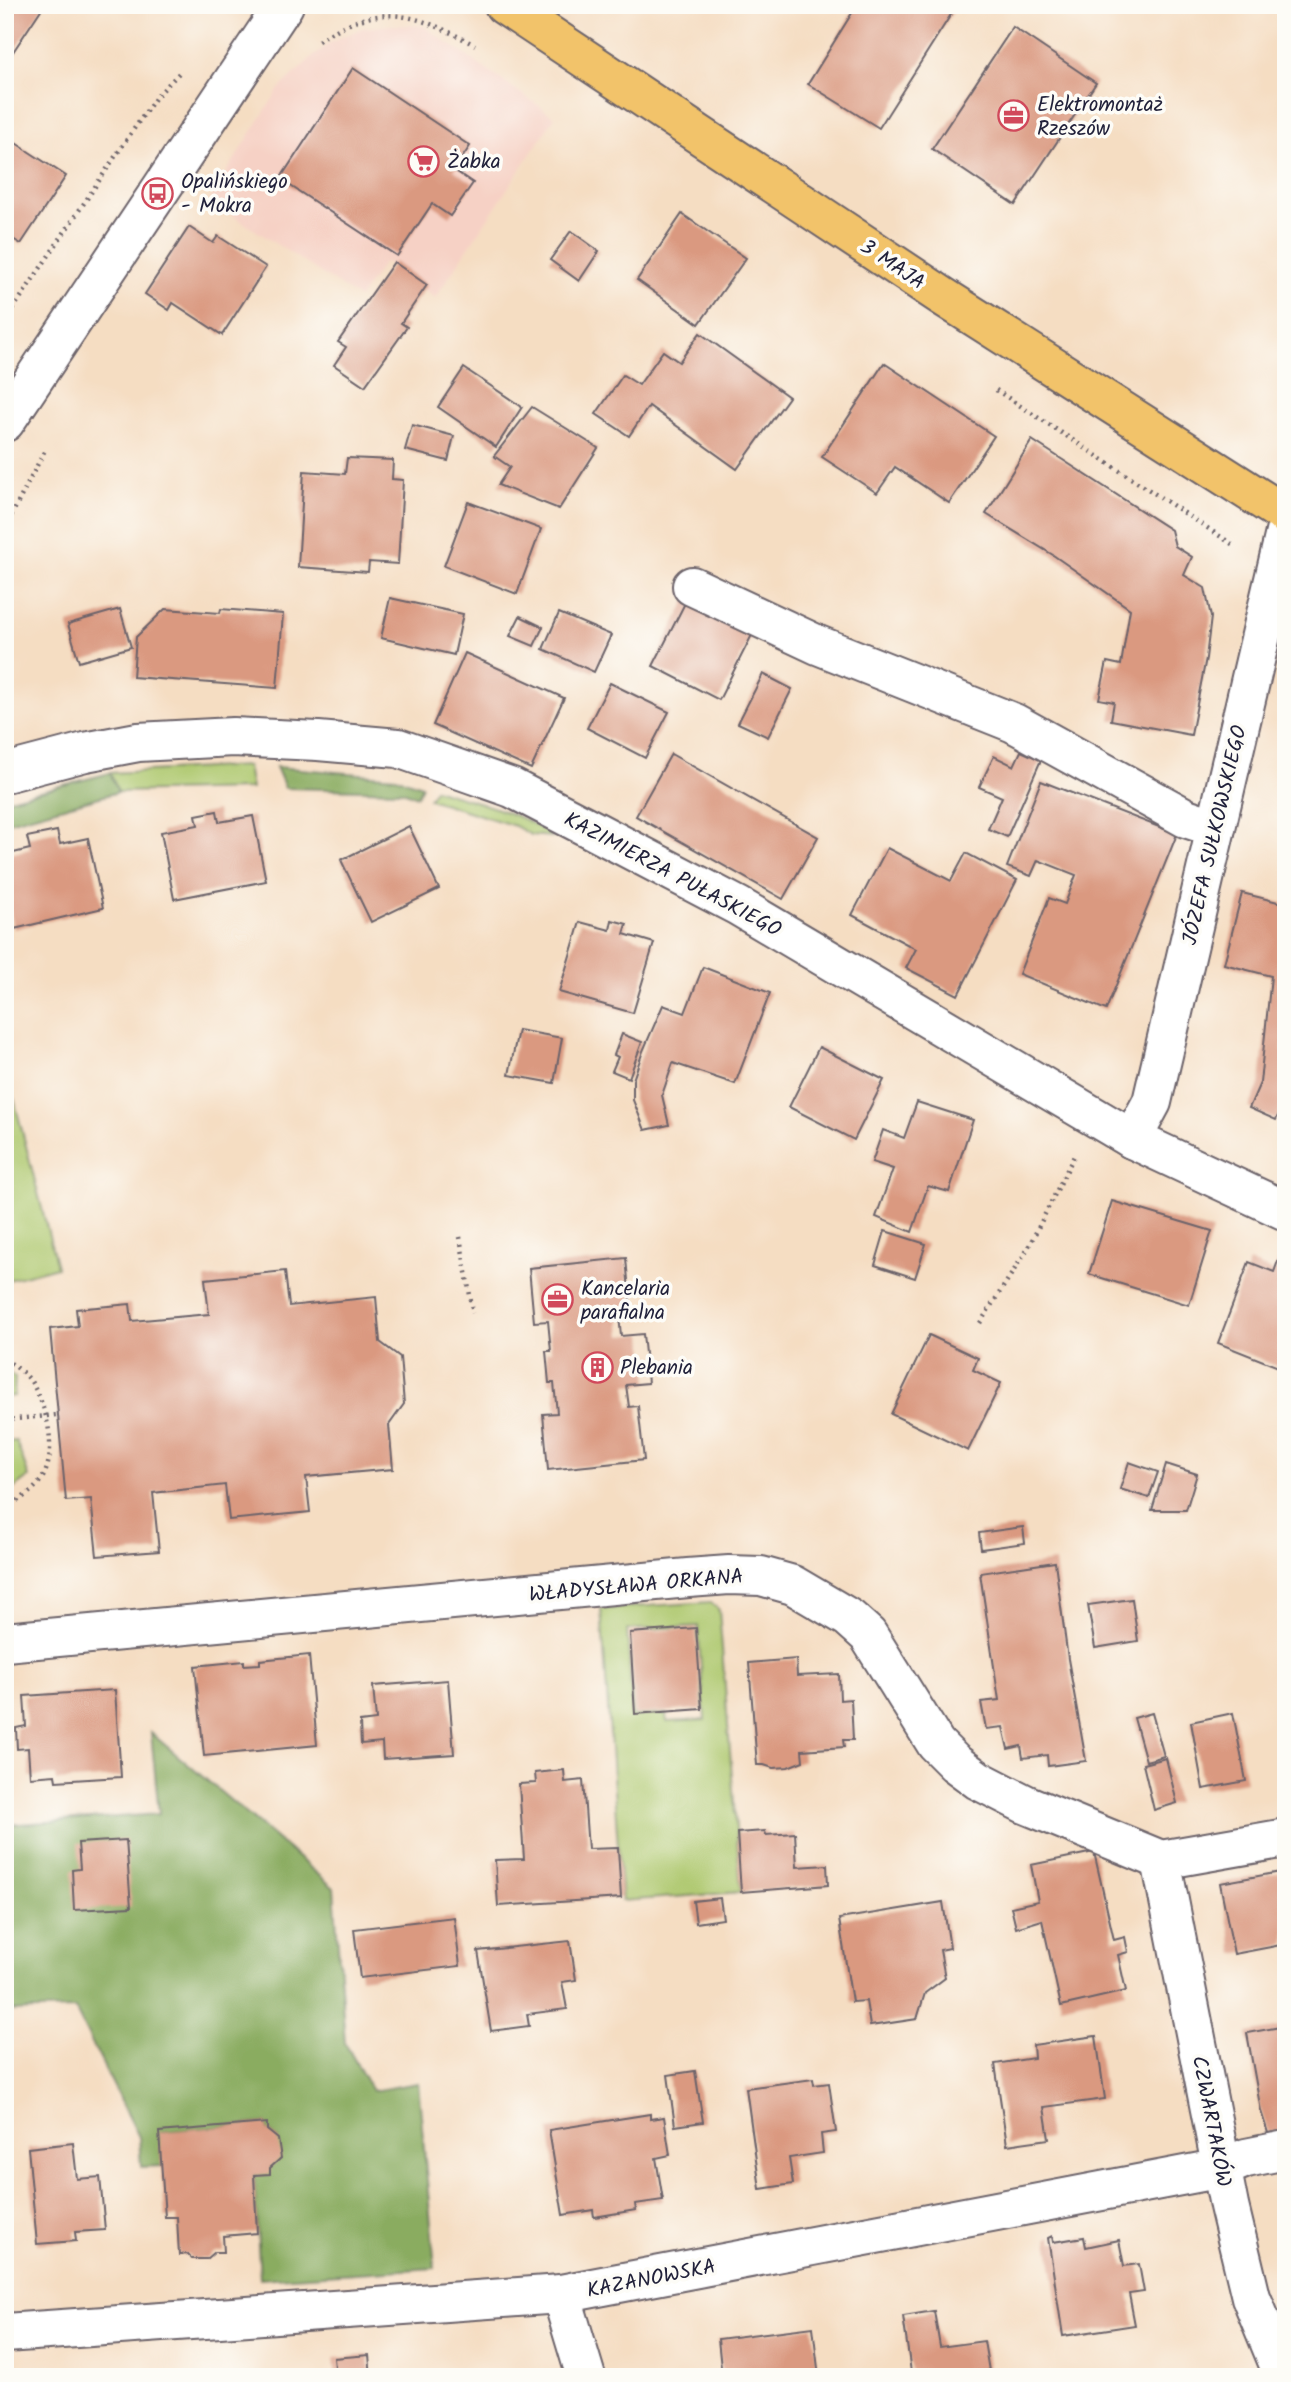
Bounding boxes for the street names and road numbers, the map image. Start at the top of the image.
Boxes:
street label: 3 MAJA [853,231,931,299]
street label: JÓZEFA SUŁKOWSKIEGO [1174,722,1257,948]
street label: KAZIMIERZA PUŁASKIEGO [558,804,787,947]
street label: WŁADYSŁAWA ORKANA [527,1561,745,1612]
street label: CZWARTAKÓW [1182,2053,1239,2190]
street label: KAZANOWSKA [584,2251,719,2308]

